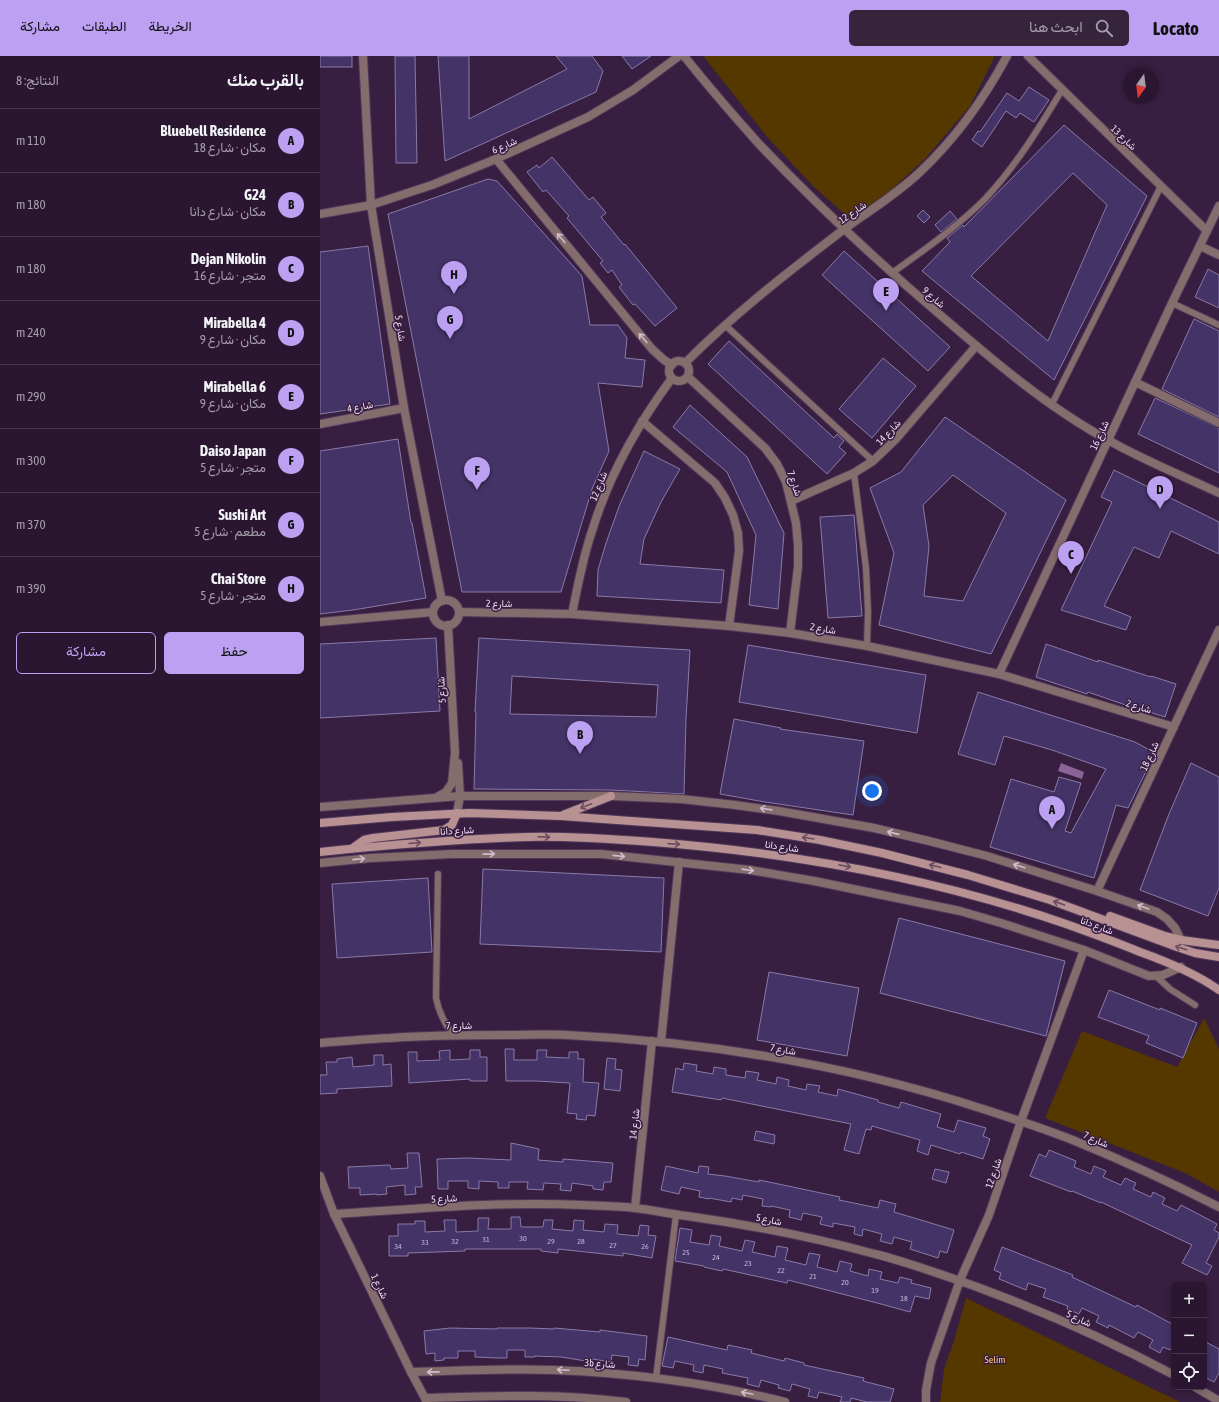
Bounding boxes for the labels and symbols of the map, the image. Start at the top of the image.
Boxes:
north arrow [1123,68,1159,104]
street label: شارع 13 [1108,123,1139,153]
street label: شارع 6 [490,135,519,157]
street label: شارع 12 [836,199,869,227]
one-way arrow [556,233,565,243]
pin: H [441,261,467,294]
pin: E [873,278,899,311]
street label: شارع 9 [920,285,947,311]
pin: G [437,306,463,339]
street label: شارع 5 [392,314,408,342]
one-way arrow [639,333,648,344]
street label: شارع 4 [346,399,374,415]
street label: شارع 14 [874,417,904,448]
street label: شارع 16 [1088,419,1112,452]
pin: F [464,457,490,490]
street label: شارع 7 [784,469,804,498]
street label: شارع 12 [588,470,610,503]
pin: D [1147,476,1173,509]
pin: C [1058,541,1084,574]
street label: شارع 2 [486,598,512,610]
street label: شارع 2 [809,621,837,637]
street label: شارع 5 [435,676,449,703]
street label: شارع 2 [1124,697,1153,717]
pin: B [567,721,593,754]
street label: شارع 18 [1138,740,1162,773]
your location [862,781,882,801]
pin: A [1039,796,1065,829]
one-way arrow [580,803,592,810]
one-way arrow [760,805,773,813]
street label: شارع دانا [440,824,474,838]
one-way arrow [887,828,900,836]
one-way arrow [537,833,550,841]
one-way arrow [802,834,815,842]
street label: شارع دانا [764,839,800,855]
one-way arrow [408,840,421,847]
one-way arrow [667,840,680,847]
one-way arrow [482,850,495,858]
one-way arrow [612,852,625,860]
one-way arrow [352,855,365,863]
one-way arrow [838,862,851,870]
one-way arrow [928,862,941,869]
one-way arrow [1013,862,1026,869]
one-way arrow [741,866,754,874]
one-way arrow [1053,899,1066,906]
one-way arrow [1137,902,1149,910]
street label: شارع دانا [1079,914,1115,937]
one-way arrow [1175,944,1187,952]
street label: شارع 7 [446,1020,472,1032]
street label: شارع 7 [769,1042,797,1058]
street label: شارع 14 [627,1108,643,1140]
street label: شارع 7 [1081,1129,1110,1151]
street label: شارع 12 [983,1157,1005,1190]
street label: شارع 5 [431,1192,458,1206]
street label: شارع 5 [755,1212,783,1228]
house number: 30 [519,1234,527,1243]
house number: 31 [482,1235,490,1244]
house number: 32 [451,1237,459,1246]
house number: 29 [547,1237,555,1246]
house number: 28 [577,1237,585,1246]
house number: 33 [421,1238,429,1247]
house number: 27 [609,1241,617,1250]
house number: 34 [394,1242,402,1251]
house number: 26 [641,1242,649,1251]
house number: 25 [682,1248,690,1257]
house number: 24 [712,1253,720,1262]
house number: 23 [744,1259,752,1268]
house number: 22 [777,1266,785,1275]
street label: شارع 1 [368,1272,390,1301]
house number: 21 [809,1272,817,1281]
house number: 20 [841,1278,849,1287]
house number: 19 [871,1286,879,1295]
house number: 18 [900,1294,908,1303]
street label: شارع 5 [1064,1308,1093,1330]
park label: Selim [985,1354,1005,1365]
street label: 3b شارع [584,1357,616,1371]
one-way arrow [557,1367,570,1374]
one-way arrow [427,1368,440,1376]
one-way arrow [741,1389,754,1397]

